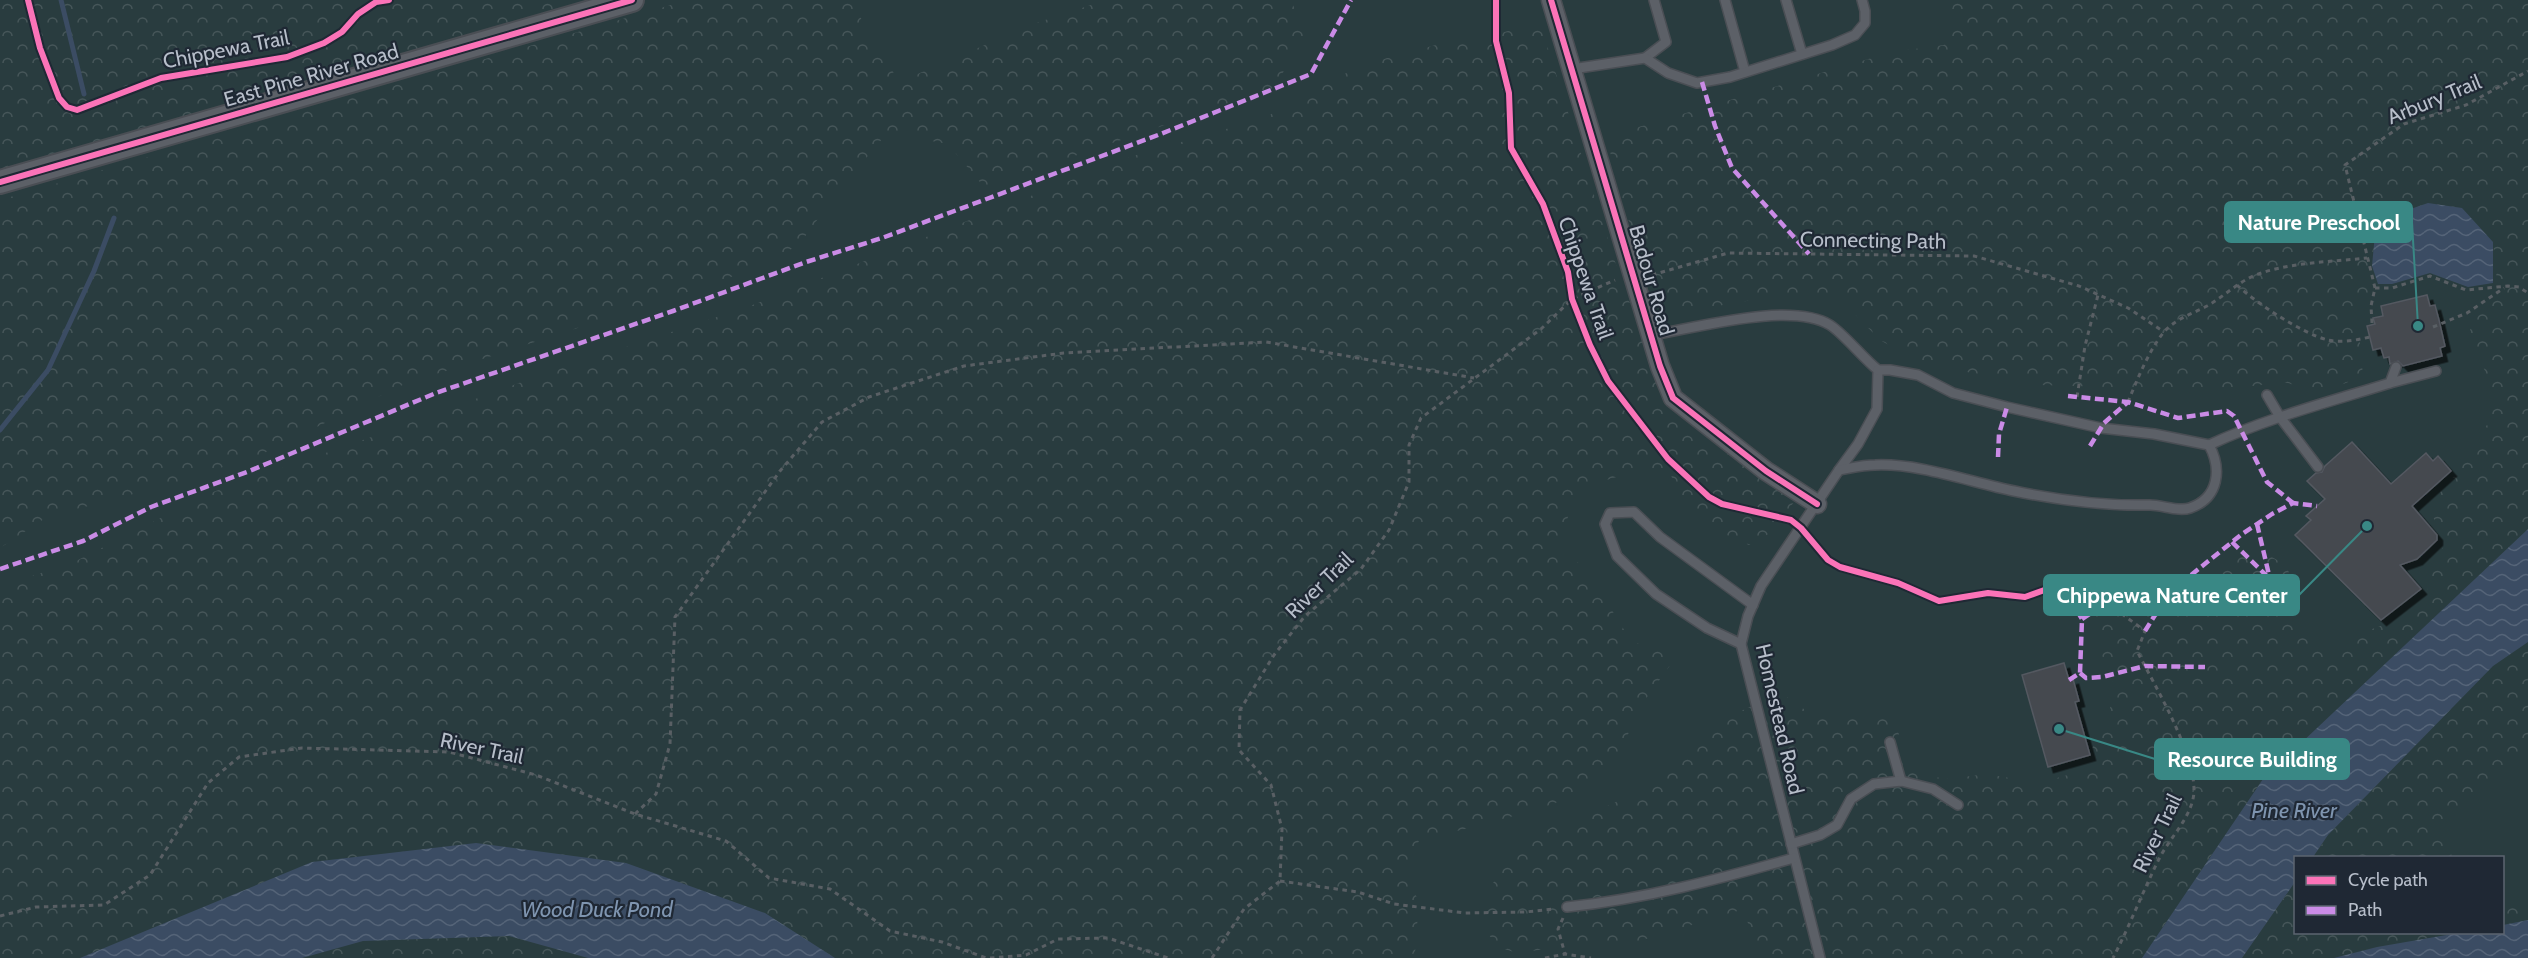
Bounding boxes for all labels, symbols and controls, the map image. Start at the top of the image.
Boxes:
street label: Chippewa Trail [161,24,291,74]
street label: East Pine River Road [221,38,401,112]
street label: Arbury Trail [2383,69,2485,129]
callout: Nature Preschool [2225,202,2412,242]
text: Nature Preschool [2238,209,2401,236]
street label: Chippewa Trail [1553,213,1619,343]
street label: Badour Road [1624,222,1680,338]
street label: Connecting Path [1800,226,1946,254]
street label: River Trail [1280,547,1358,623]
callout: Chippewa Nature Center [2044,575,2299,615]
text: Chippewa Nature Center [2057,582,2288,609]
street label: Homestead Road [1751,641,1809,797]
street label: River Trail [438,727,526,769]
callout: Resource Building [2155,739,2349,779]
text: Resource Building [2167,746,2337,773]
street label: River Trail [2127,789,2187,876]
water label: Pine River [2251,797,2338,824]
legend [2294,856,2504,934]
text: Cycle path [2348,869,2428,891]
water label: Wood Duck Pond [521,896,673,923]
text: Path [2348,899,2382,921]

